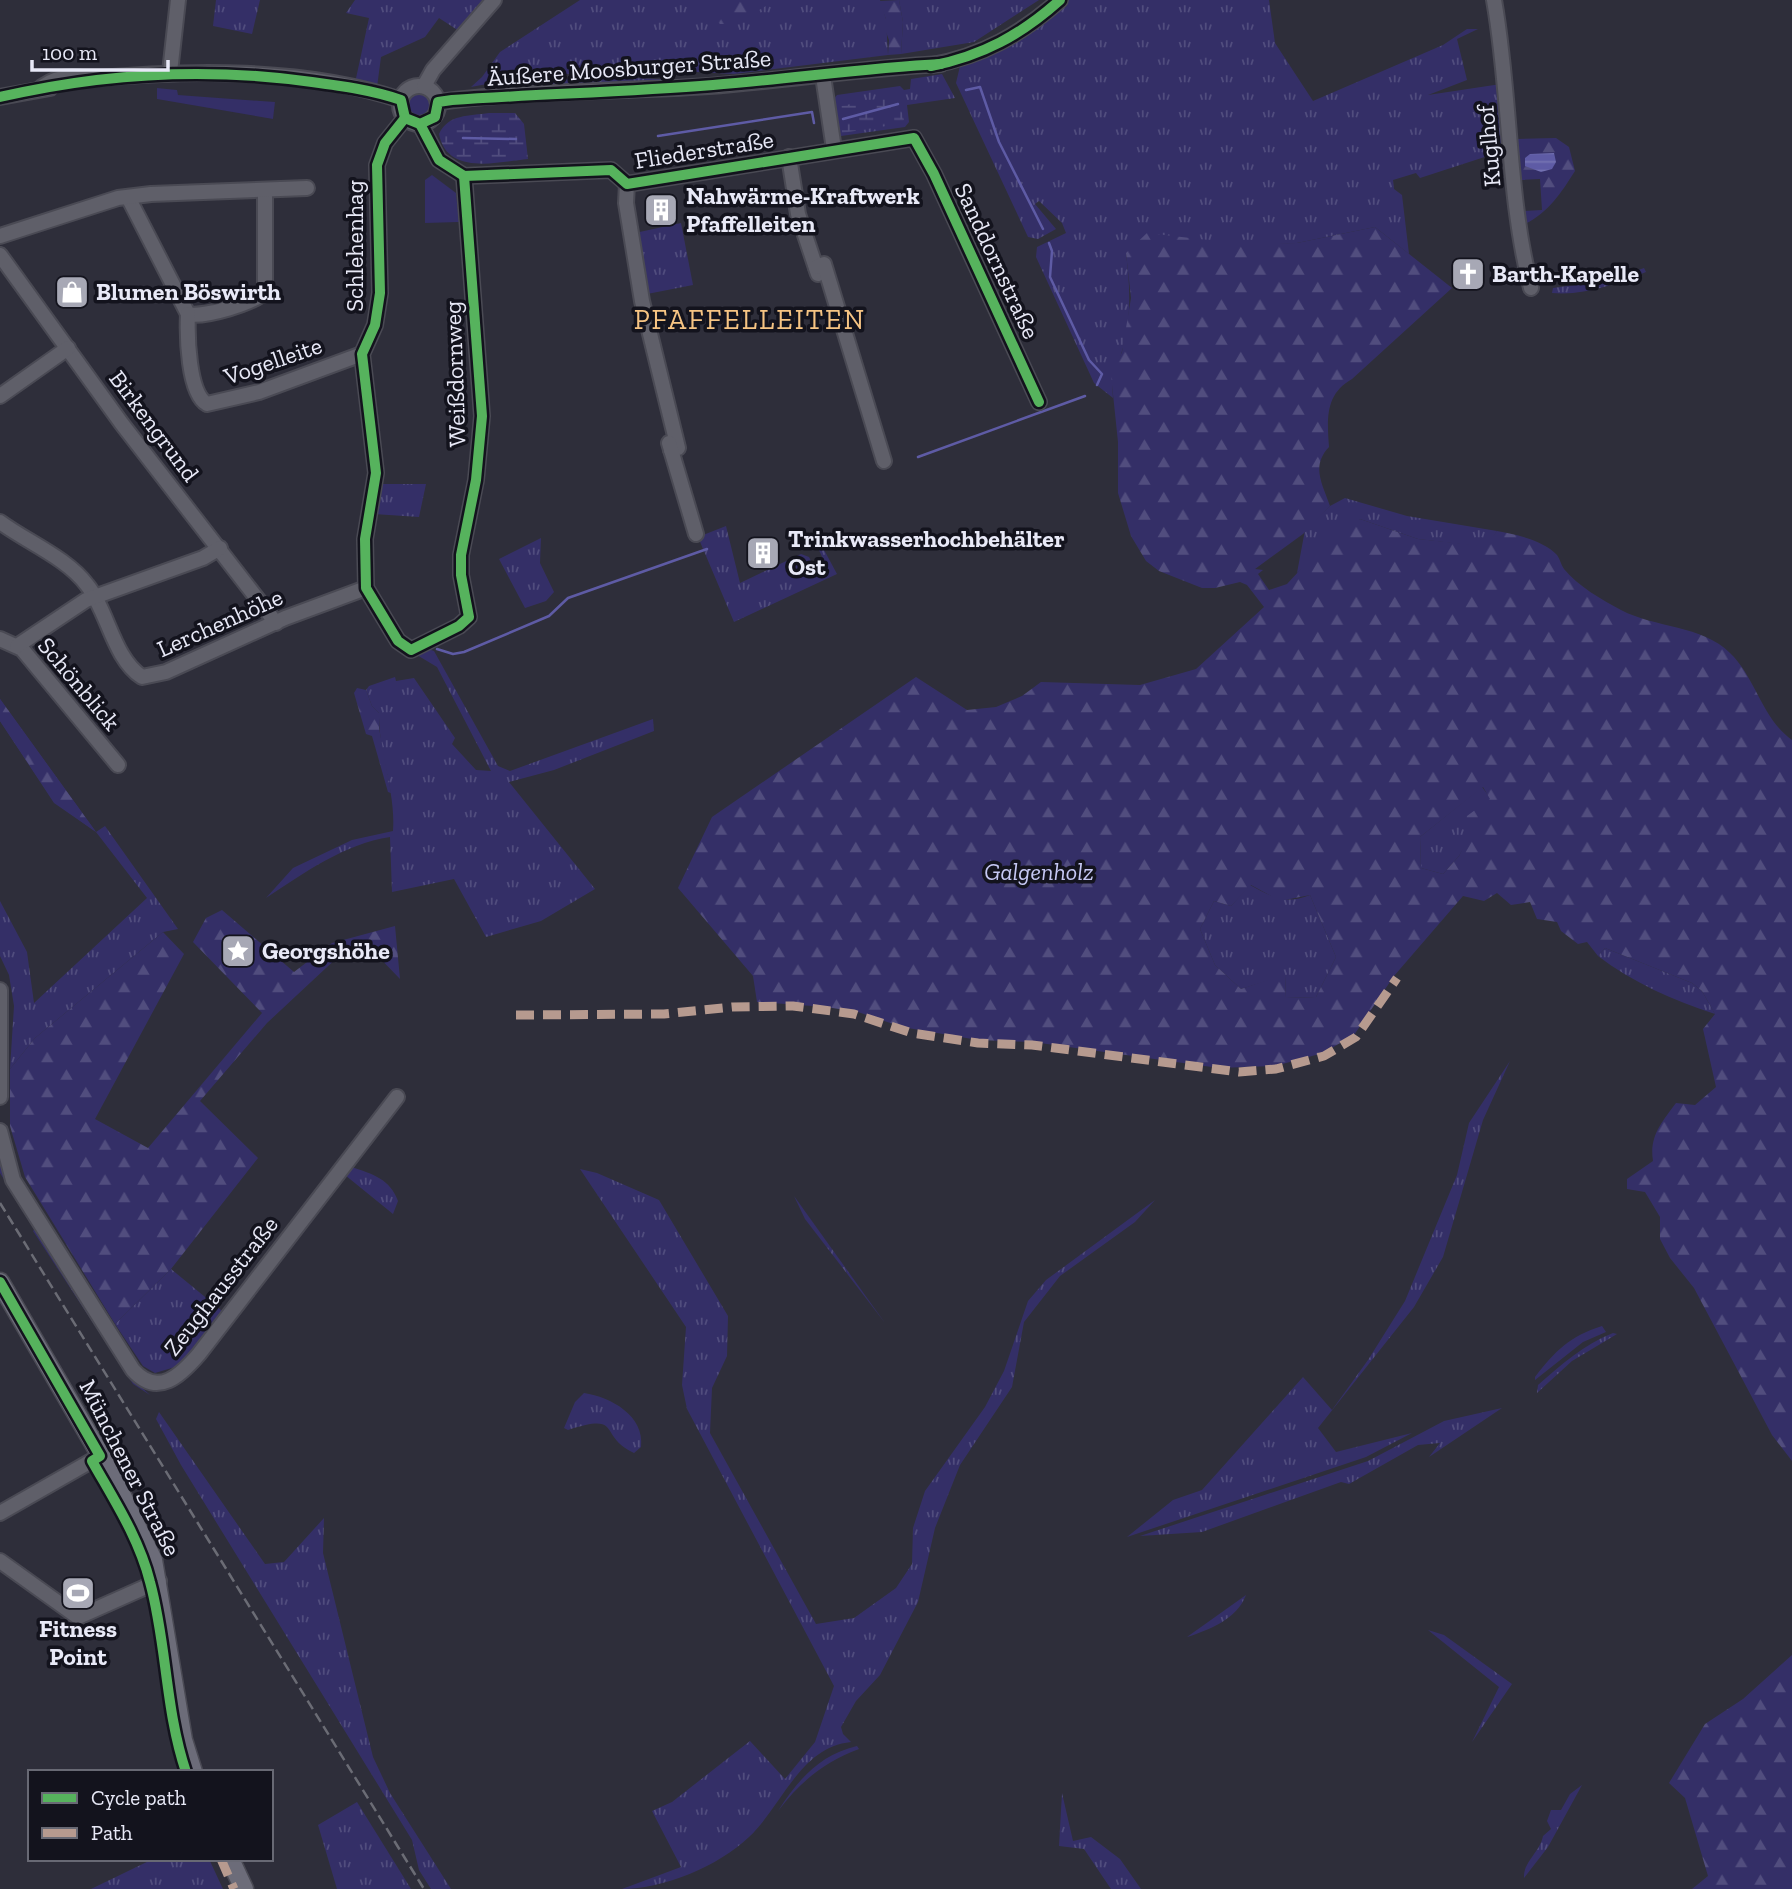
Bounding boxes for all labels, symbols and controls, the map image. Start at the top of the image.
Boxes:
scale bar [32,28,168,72]
text: 100 m [42,40,97,65]
street label: Äußere Moosburger Straße [486,43,772,92]
street label: Kuglhof [1470,102,1507,188]
street label: Fliederstraße [632,124,775,175]
street label: Sanddornstraße [949,178,1046,343]
street label: Schlehenhag [340,180,369,312]
place label: Nahwärme-Kraftwerk Pfaffelleiten [686,181,920,238]
building icon: Nahwärme-Kraftwerk Pfaffelleiten [642,191,680,229]
church icon: Barth-Kapelle [1449,255,1487,293]
place label: Barth-Kapelle [1492,259,1639,288]
shop icon: Blumen Böswirth [53,273,91,311]
place label: Blumen Böswirth [96,277,281,306]
street label: Weißdornweg [437,300,472,448]
district label: PFAFFELLEITEN [634,303,866,336]
street label: Vogelleite [219,330,326,391]
street label: Birkengrund [103,364,206,487]
place label: Trinkwasserhochbehälter Ost [788,524,1065,581]
building icon: Trinkwasserhochbehälter Ost [744,534,782,572]
street label: Lerchenhöhe [152,582,287,663]
street label: Schönblick [32,631,127,737]
park label: Galgenholz [984,857,1094,886]
place icon: Georgshöhe [219,932,257,970]
place label: Georgshöhe [262,936,390,965]
street label: Zeughausstraße [157,1210,284,1361]
street label: Münchener Straße [73,1375,187,1561]
sports icon: Fitness Point [59,1574,97,1612]
place label: Fitness Point [39,1614,117,1671]
legend [28,1770,273,1861]
text: Cycle path [91,1785,186,1810]
text: Path [91,1820,133,1845]

